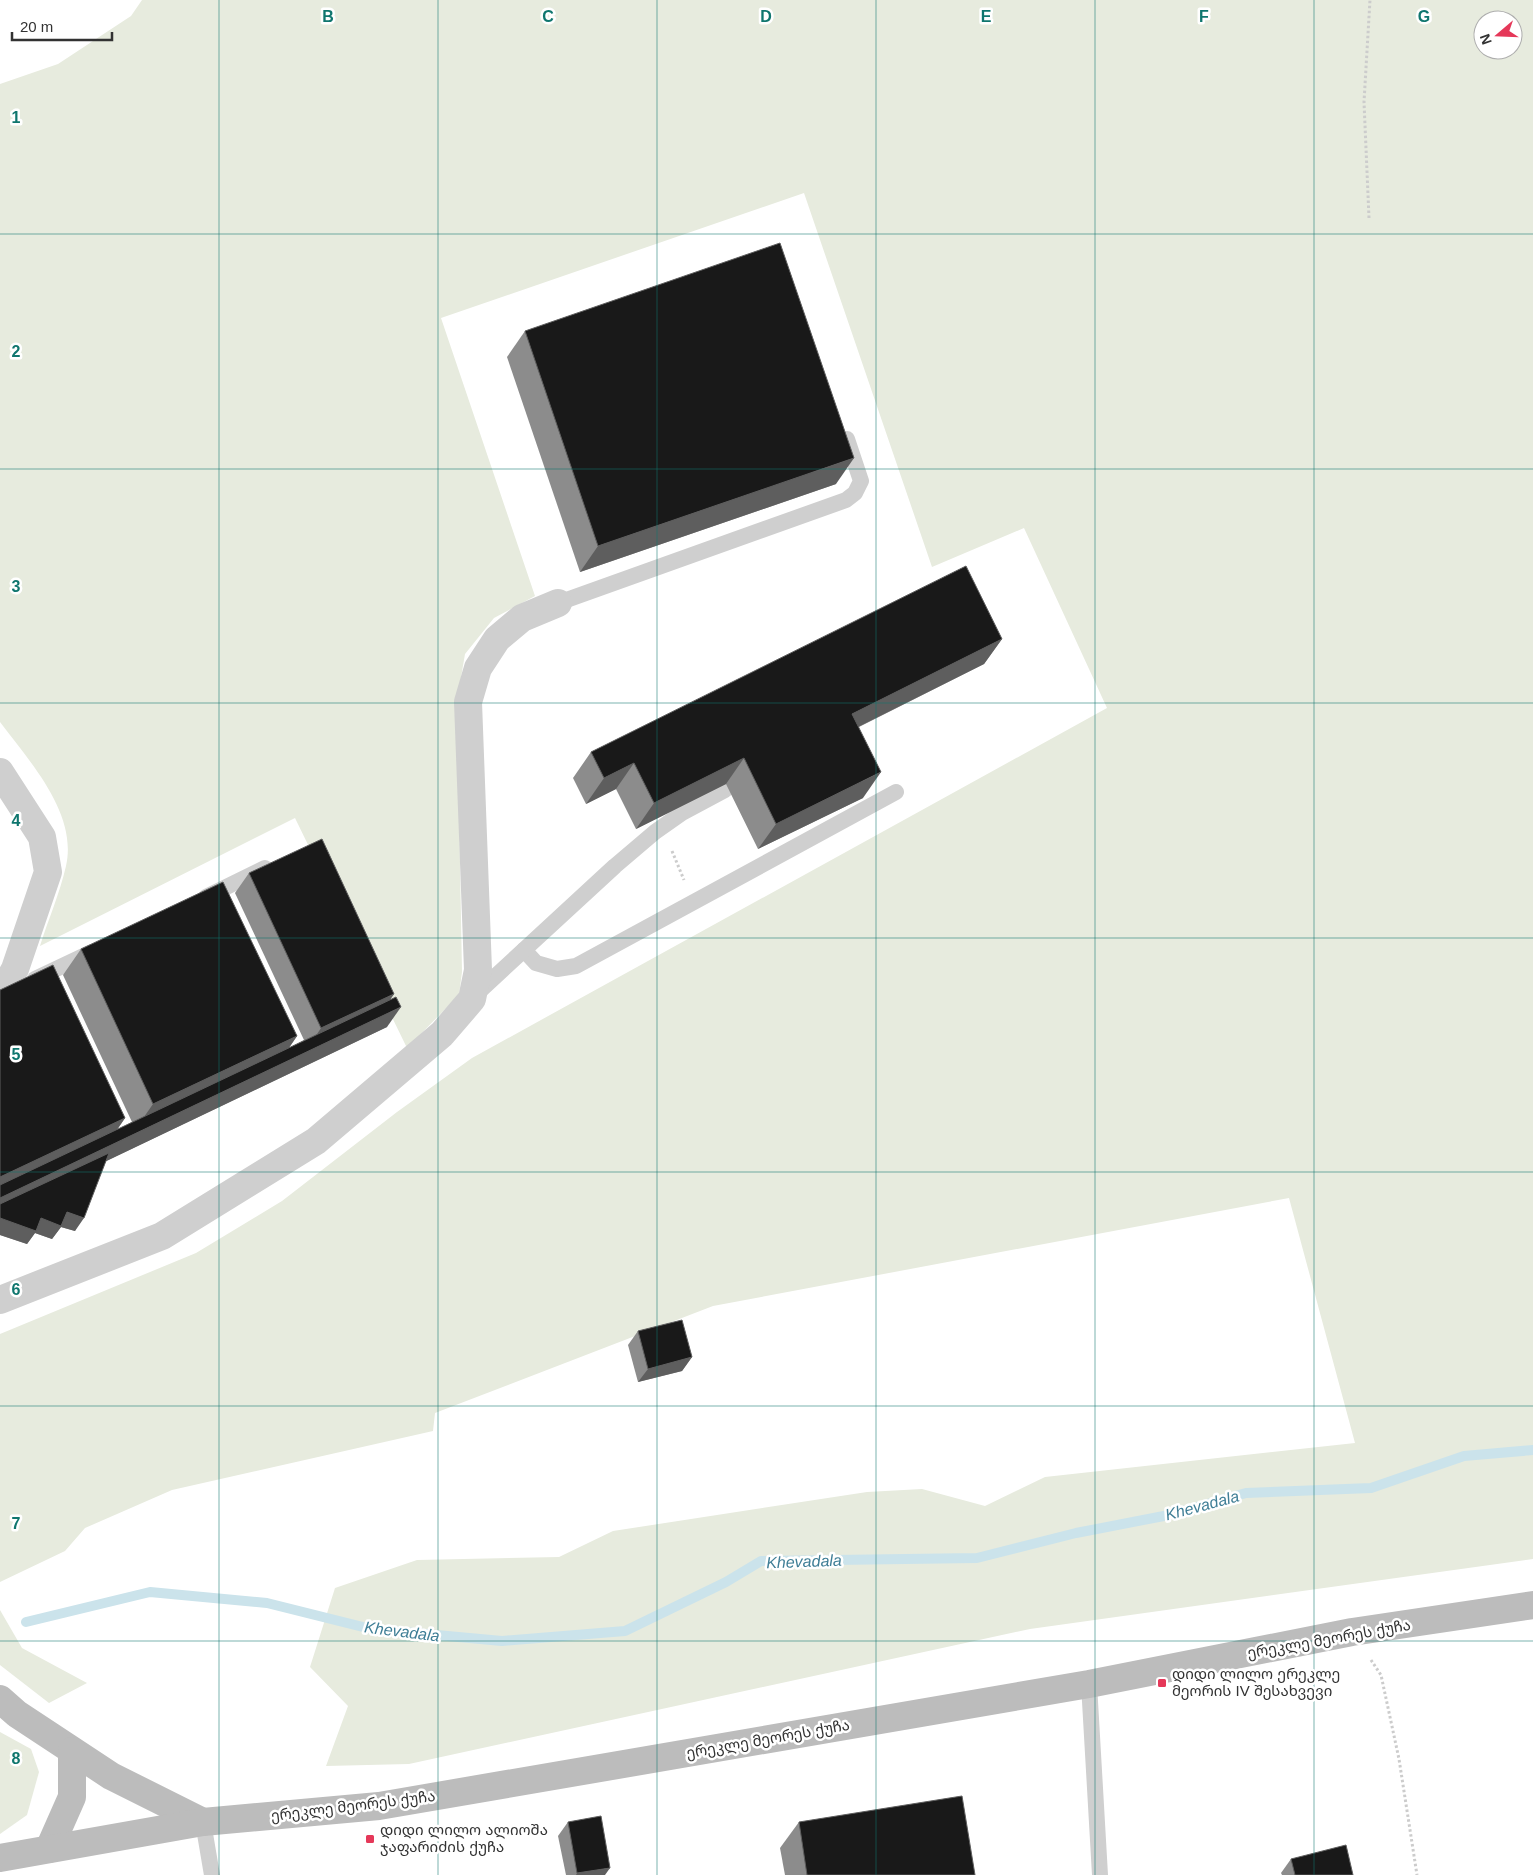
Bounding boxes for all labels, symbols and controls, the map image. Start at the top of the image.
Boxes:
text: B [322,8,334,25]
text: C [542,8,554,25]
text: D [760,8,772,25]
text: E [981,8,992,25]
text: F [1199,8,1209,25]
text: G [1418,8,1430,25]
scale bar [12,10,112,42]
north arrow [1473,10,1523,60]
text: 20 m [20,18,53,35]
text: N [1476,32,1495,47]
text: 1 [12,109,21,126]
text: 2 [12,343,21,360]
text: 3 [12,578,21,595]
text: 4 [12,812,21,829]
text: 5 [12,1046,21,1063]
text: 6 [12,1281,21,1298]
water label: Khevadala [1163,1487,1241,1523]
text: 7 [12,1515,21,1532]
water label: Khevadala [766,1552,842,1571]
street label: ერეკლე მეორეს ქუჩა [1246,1616,1412,1662]
water label: Khevadala [363,1618,441,1645]
place label: დიდი ლილო ერეკლე მეორის IV შესახვევი [1172,1665,1340,1700]
marker: დიდი ლილო ერეკლე მეორის IV შესახვევი [1156,1677,1168,1689]
street label: ერეკლე მეორეს ქუჩა [685,1716,851,1762]
text: 8 [12,1750,21,1767]
street label: ერეკლე მეორეს ქუჩა [270,1787,436,1825]
place label: დიდი ლილო ალიოშა ჯაფარიძის ქუჩა [380,1821,548,1856]
marker: დიდი ლილო ალიოშა ჯაფარიძის ქუჩა [364,1833,376,1845]

